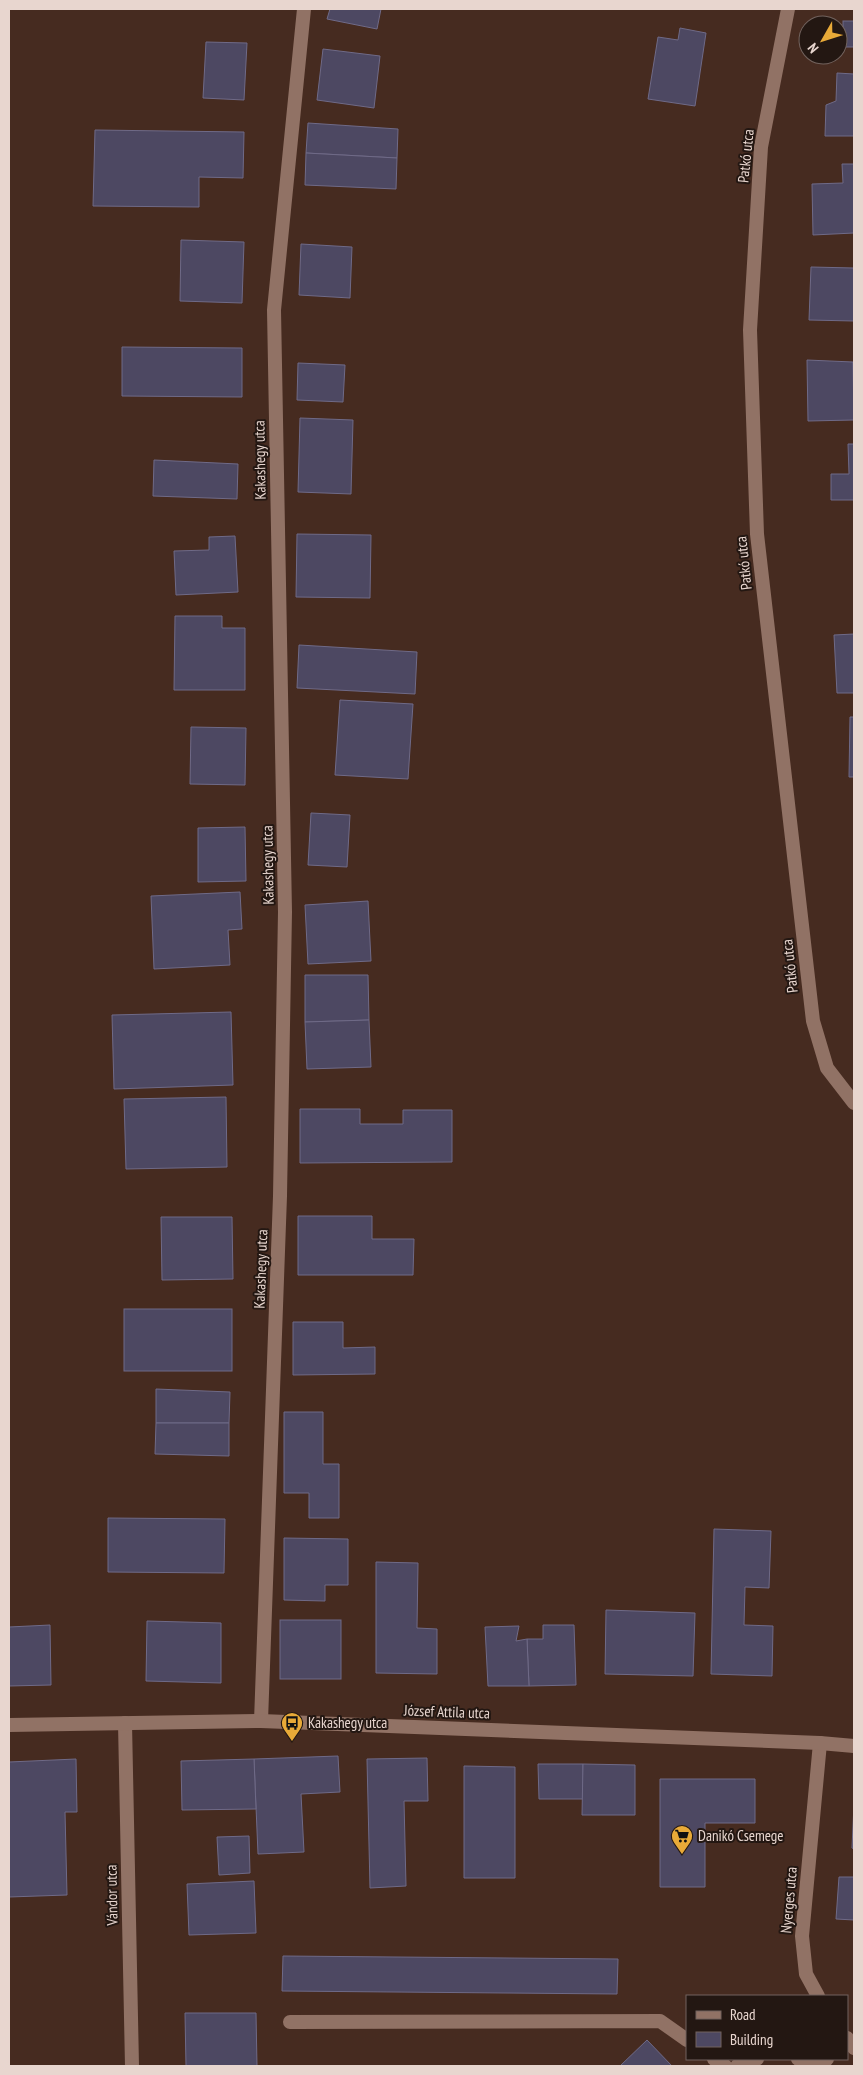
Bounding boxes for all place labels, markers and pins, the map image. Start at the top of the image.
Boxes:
bus stop icon: Kakashegy utca [280,1711,304,1742]
place label: Kakashegy utca [308,1713,387,1732]
supermarket icon: Danikó Csemege [670,1824,694,1855]
place label: Danikó Csemege [698,1826,784,1845]

